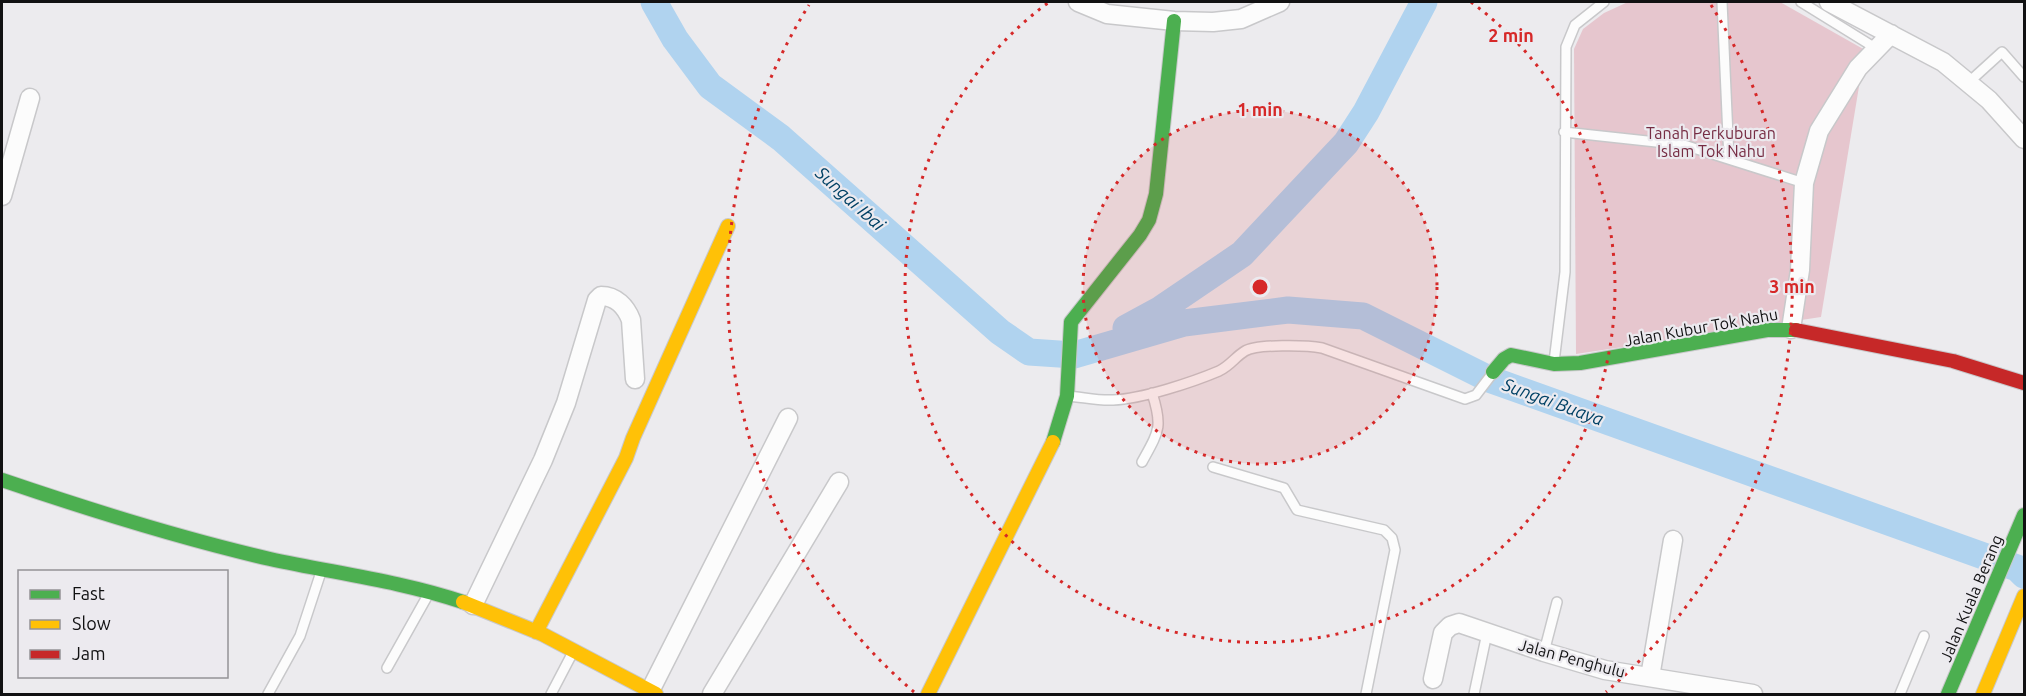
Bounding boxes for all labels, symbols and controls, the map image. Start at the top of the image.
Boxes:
text: 2 min [1488,25,1534,45]
text: 1 min [1237,99,1283,119]
park label: Tanah Perkuburan Islam Tok Nahu [1646,124,1776,160]
water label: Sungai Ibai [811,162,890,235]
text: 3 min [1769,276,1815,296]
centre of rings [1250,277,1270,297]
street label: Jalan Kubur Tok Nahu [1623,305,1779,349]
water label: Sungai Buaya [1499,373,1607,429]
street label: Jalan Kuala Berang [1936,532,2006,664]
legend [18,570,228,678]
text: Fast [72,583,105,603]
text: Slow [72,613,111,633]
street label: Jalan Penghulu [1517,635,1627,681]
text: Jam [72,643,106,663]

